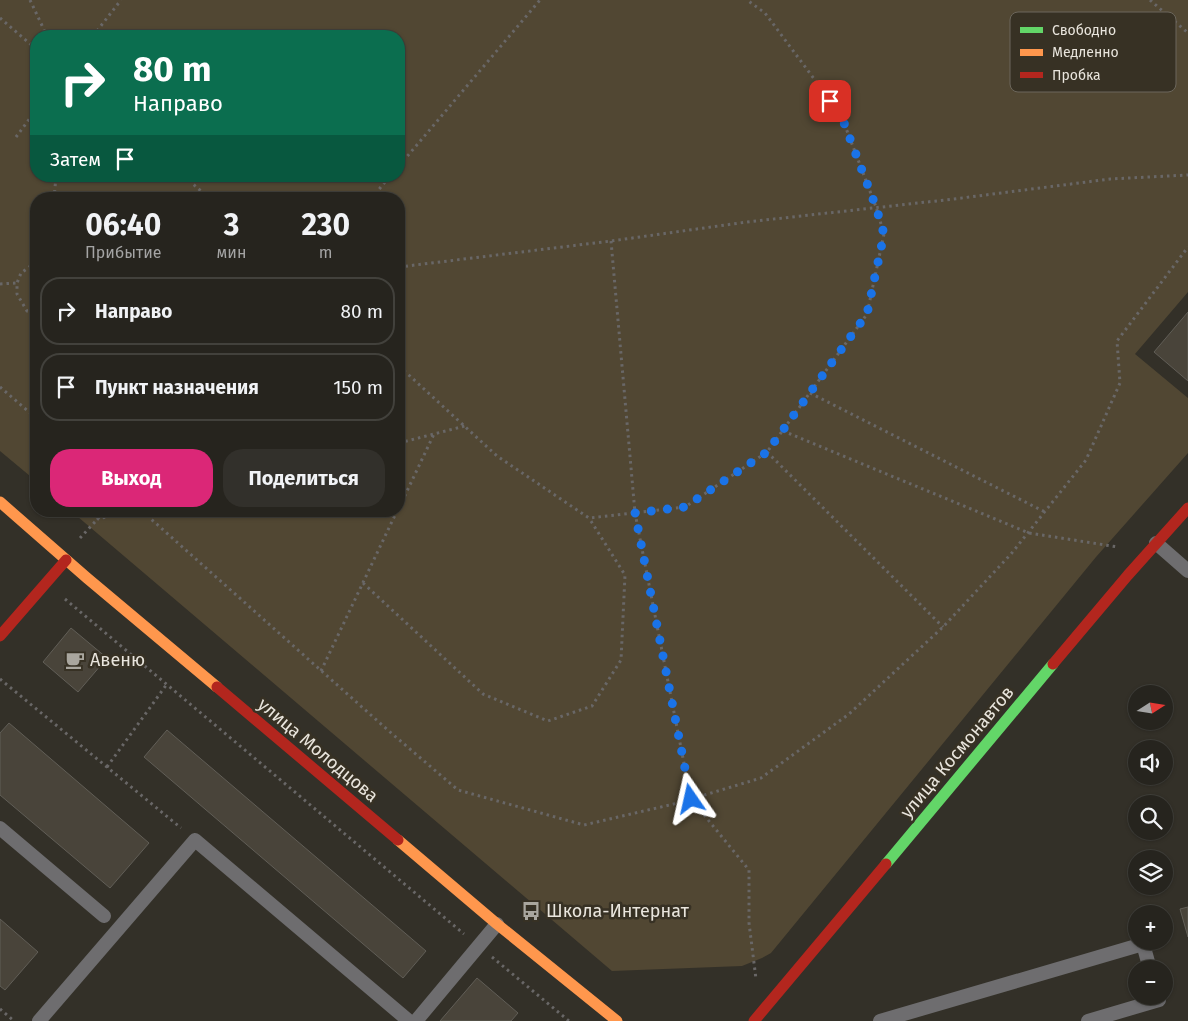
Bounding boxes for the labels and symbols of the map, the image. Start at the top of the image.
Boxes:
legend [1010,12,1176,92]
text: Свободно [1052,22,1116,39]
text: Медленно [1052,44,1119,61]
text: Пробка [1052,67,1101,84]
pin [809,80,851,122]
cafe icon: Авеню [64,649,86,671]
place label: Авеню [90,649,145,671]
street label: улица Космонавтов [895,682,1019,822]
north arrow [1128,685,1172,730]
street label: улица Молодцова [253,693,383,807]
position arrow [664,772,716,824]
bus stop icon: Школа-Интернат [520,900,542,922]
place label: Школа-Интернат [546,900,690,922]

